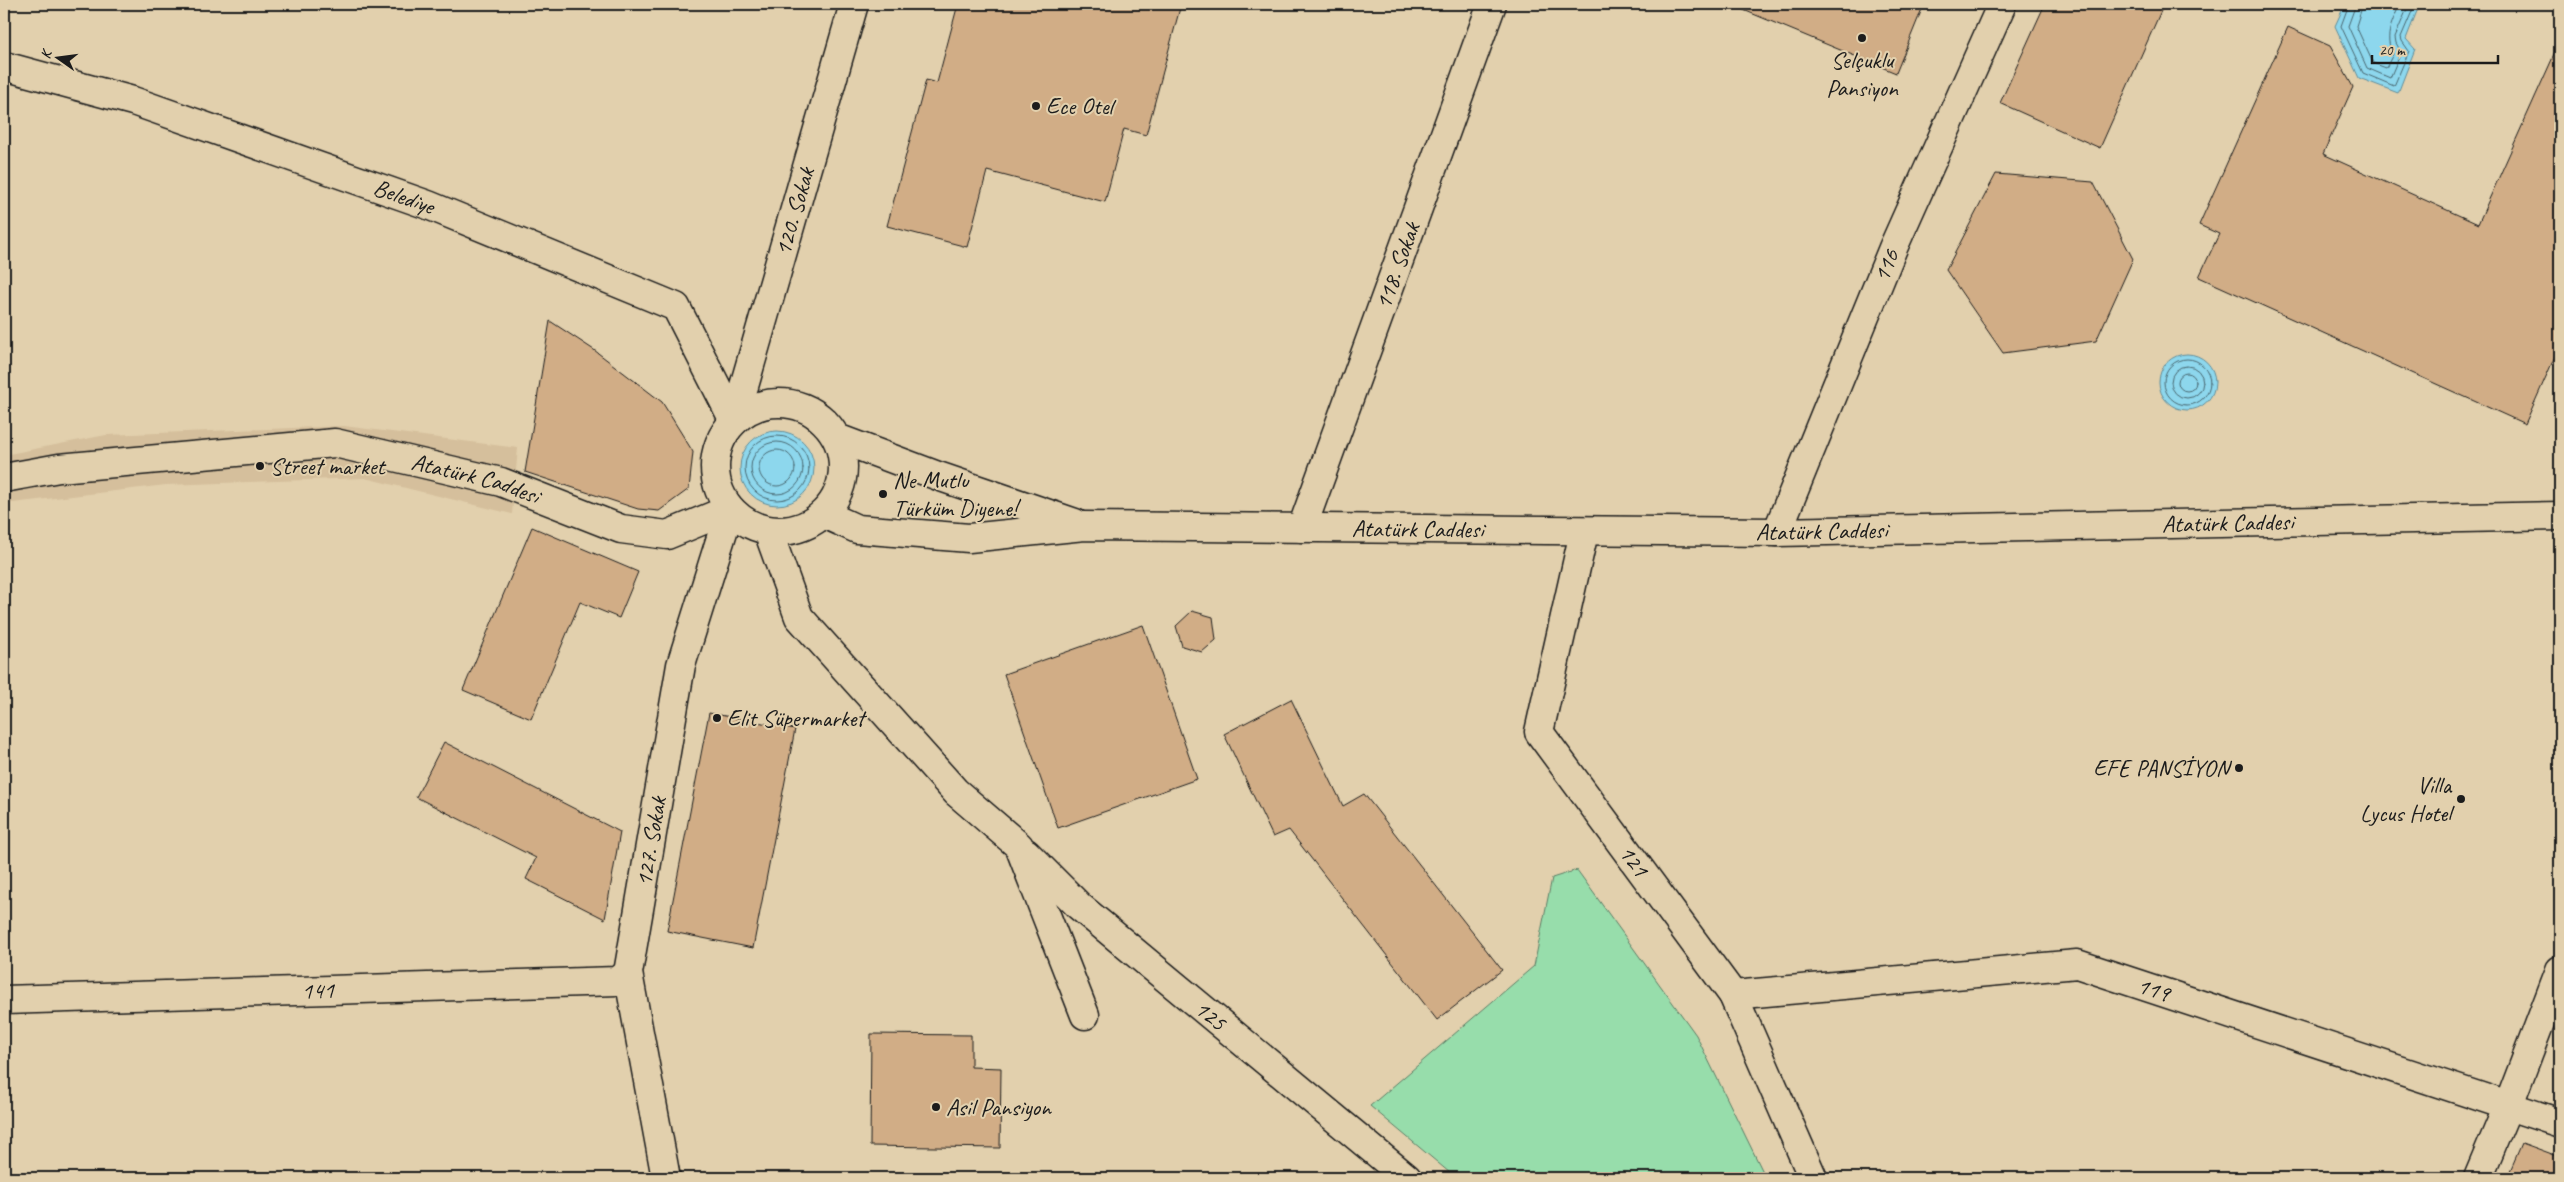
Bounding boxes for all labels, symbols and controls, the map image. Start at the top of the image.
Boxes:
north arrow [32,32,82,82]
marker: Selçuklu Pansiyon [1856,32,1868,44]
scale bar [2372,32,2498,64]
text: 20 m [2379,41,2406,60]
place label: Selçuklu Pansiyon [1826,45,1899,103]
text: K [37,47,56,60]
place label: Ece Otel [1046,91,1116,121]
marker: Ece Otel [1030,100,1042,112]
street label: 120. Sokak [767,162,822,259]
street label: Belediye [370,172,441,222]
street label: 118. Sokak [1368,216,1427,313]
street label: 116 [1866,244,1906,286]
street label: Atatürk Caddesi [409,446,547,512]
place label: Street market [270,451,387,481]
marker: Street market [254,460,266,472]
place label: Ne Mutlu Türküm Diyene! [893,465,1022,523]
marker: Ne Mutlu Türküm Diyene! [877,488,889,500]
street label: Atatürk Caddesi [2161,506,2297,539]
street label: Atatürk Caddesi [1352,513,1487,544]
street label: Atatürk Caddesi [1756,515,1891,547]
place label: Elit Süpermarket [727,703,867,733]
marker: Elit Süpermarket [711,712,723,724]
place label: EFE PANSİYON [2093,753,2232,783]
marker: EFE PANSİYON [2233,762,2245,774]
place label: Villa Lycus Hotel [2360,770,2455,828]
street label: 127. Sokak [628,792,673,888]
marker: Villa Lycus Hotel [2455,793,2467,805]
street label: 121 [1612,839,1656,884]
street label: 119 [2133,970,2176,1009]
street label: 141 [301,975,336,1006]
street label: 125 [1189,993,1234,1038]
place label: Asil Pansiyon [946,1092,1052,1122]
marker: Asil Pansiyon [930,1101,942,1113]

